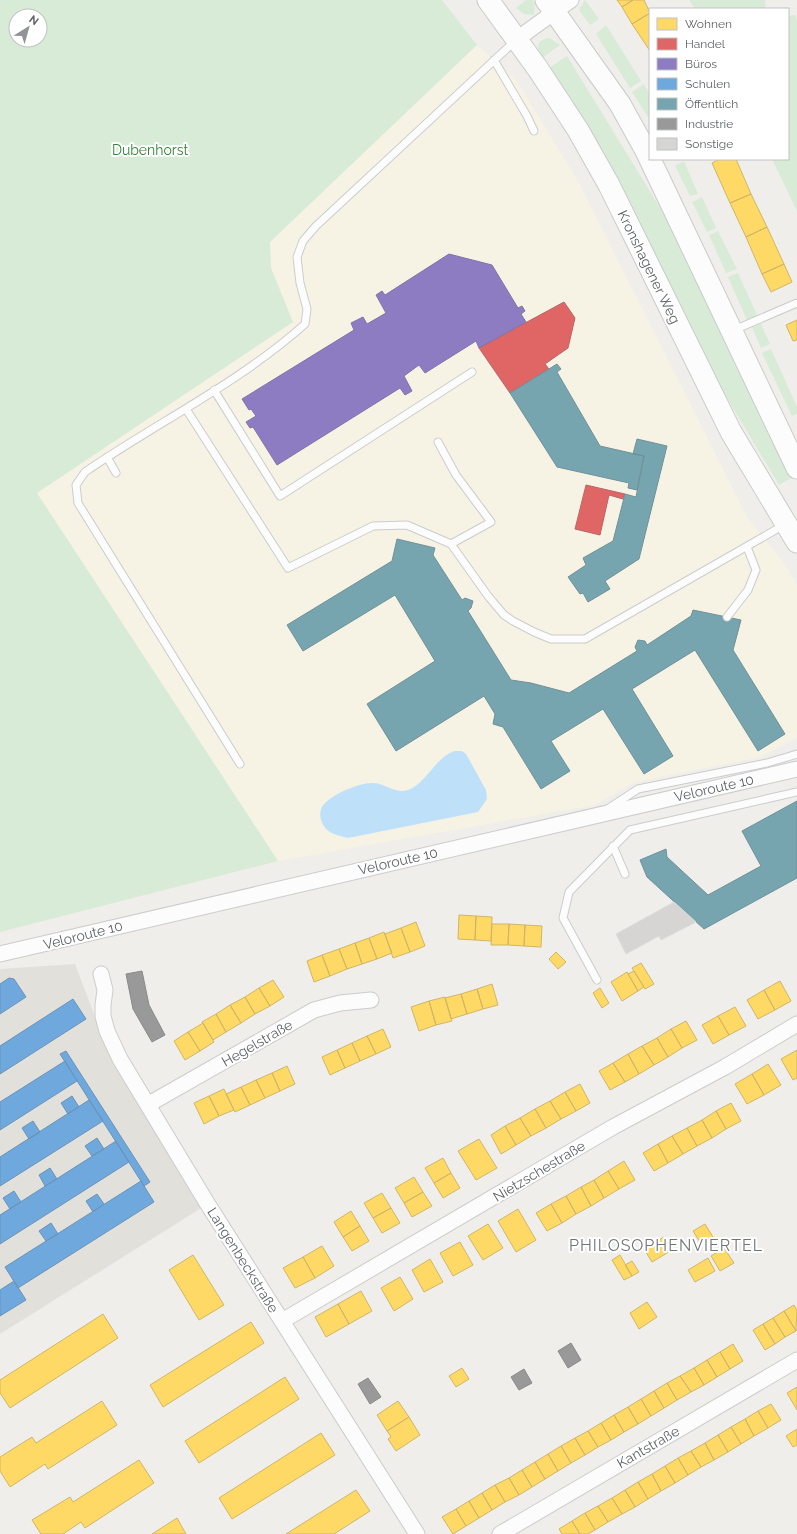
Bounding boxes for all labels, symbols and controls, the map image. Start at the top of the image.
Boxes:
north arrow [8,8,48,48]
legend [649,8,789,160]
text: N [26,13,41,28]
text: Wohnen [685,17,732,31]
text: Handel [685,37,726,51]
text: Büros [685,57,717,71]
text: Schulen [685,77,730,91]
text: Öffentlich [685,97,738,111]
text: Industrie [685,117,733,131]
text: Sonstige [685,137,733,151]
park label: Dubenhorst [112,142,188,158]
street label: Kronshagener Weg [615,208,683,326]
street label: Veloroute 10 [673,771,755,805]
street label: Veloroute 10 [357,844,439,878]
street label: Veloroute 10 [42,917,124,953]
street label: Hegelstraße [219,1016,295,1070]
street label: Nietzschestraße [490,1137,588,1205]
street label: Langenbeckstraße [204,1205,282,1315]
district label: PHILOSOPHENVIERTEL [569,1236,763,1255]
street label: Kantstraße [614,1423,682,1471]

